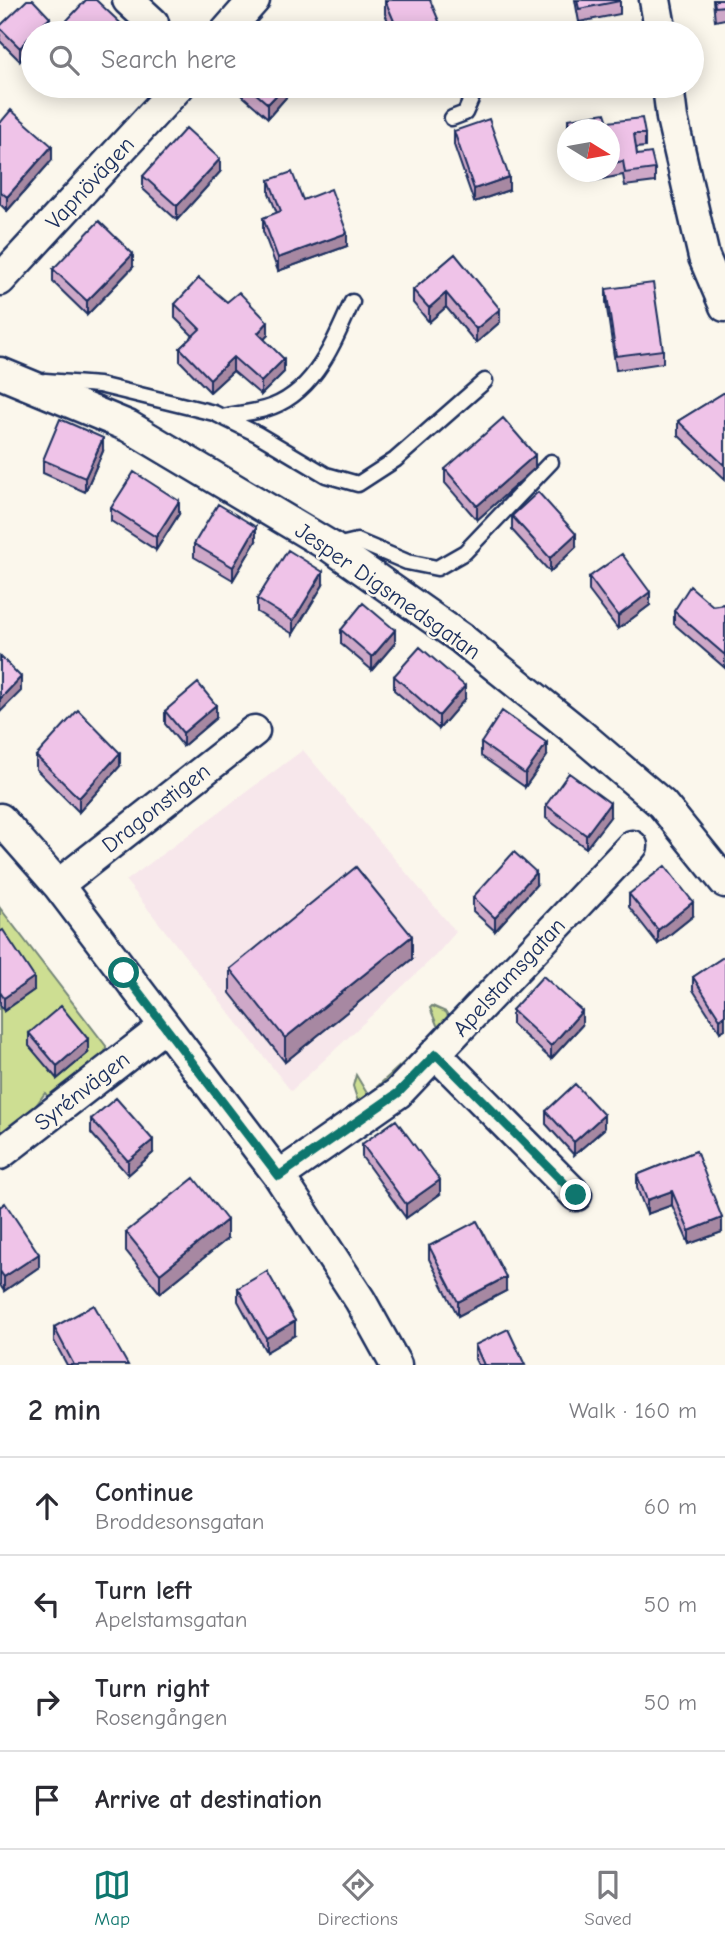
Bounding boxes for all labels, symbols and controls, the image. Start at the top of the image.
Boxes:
search box [21,21,704,98]
icon: search [45,41,83,79]
text: Search here [101,45,236,75]
north arrow [557,119,620,182]
street label: Vapnövägen [40,131,140,235]
street label: Jesper Digsmedsgatan [290,517,486,665]
street label: Dragonstigen [97,757,215,859]
street label: Apelstamsgatan [447,912,571,1042]
route start [108,957,139,988]
street label: Syrénvägen [29,1046,135,1136]
route end [560,1179,591,1210]
text: 2 min [28,1393,101,1428]
text: Walk · 160 m [569,1397,697,1424]
text: Continue [95,1478,193,1508]
icon: ahead [28,1487,66,1525]
text: 60 m [644,1493,697,1520]
text: Broddesonsgatan [95,1508,265,1535]
text: Turn left [95,1576,192,1606]
icon: left [28,1585,66,1623]
text: 50 m [644,1591,697,1618]
text: Apelstamsgatan [95,1606,248,1633]
text: Turn right [95,1674,209,1704]
icon: right [28,1683,66,1721]
text: 50 m [644,1689,697,1716]
text: Rosengången [95,1704,227,1731]
icon: arrive [28,1781,66,1819]
text: Arrive at destination [95,1785,322,1815]
tab: Map [93,1866,131,1930]
tab: Directions [318,1866,398,1930]
tab: Saved [584,1866,632,1930]

